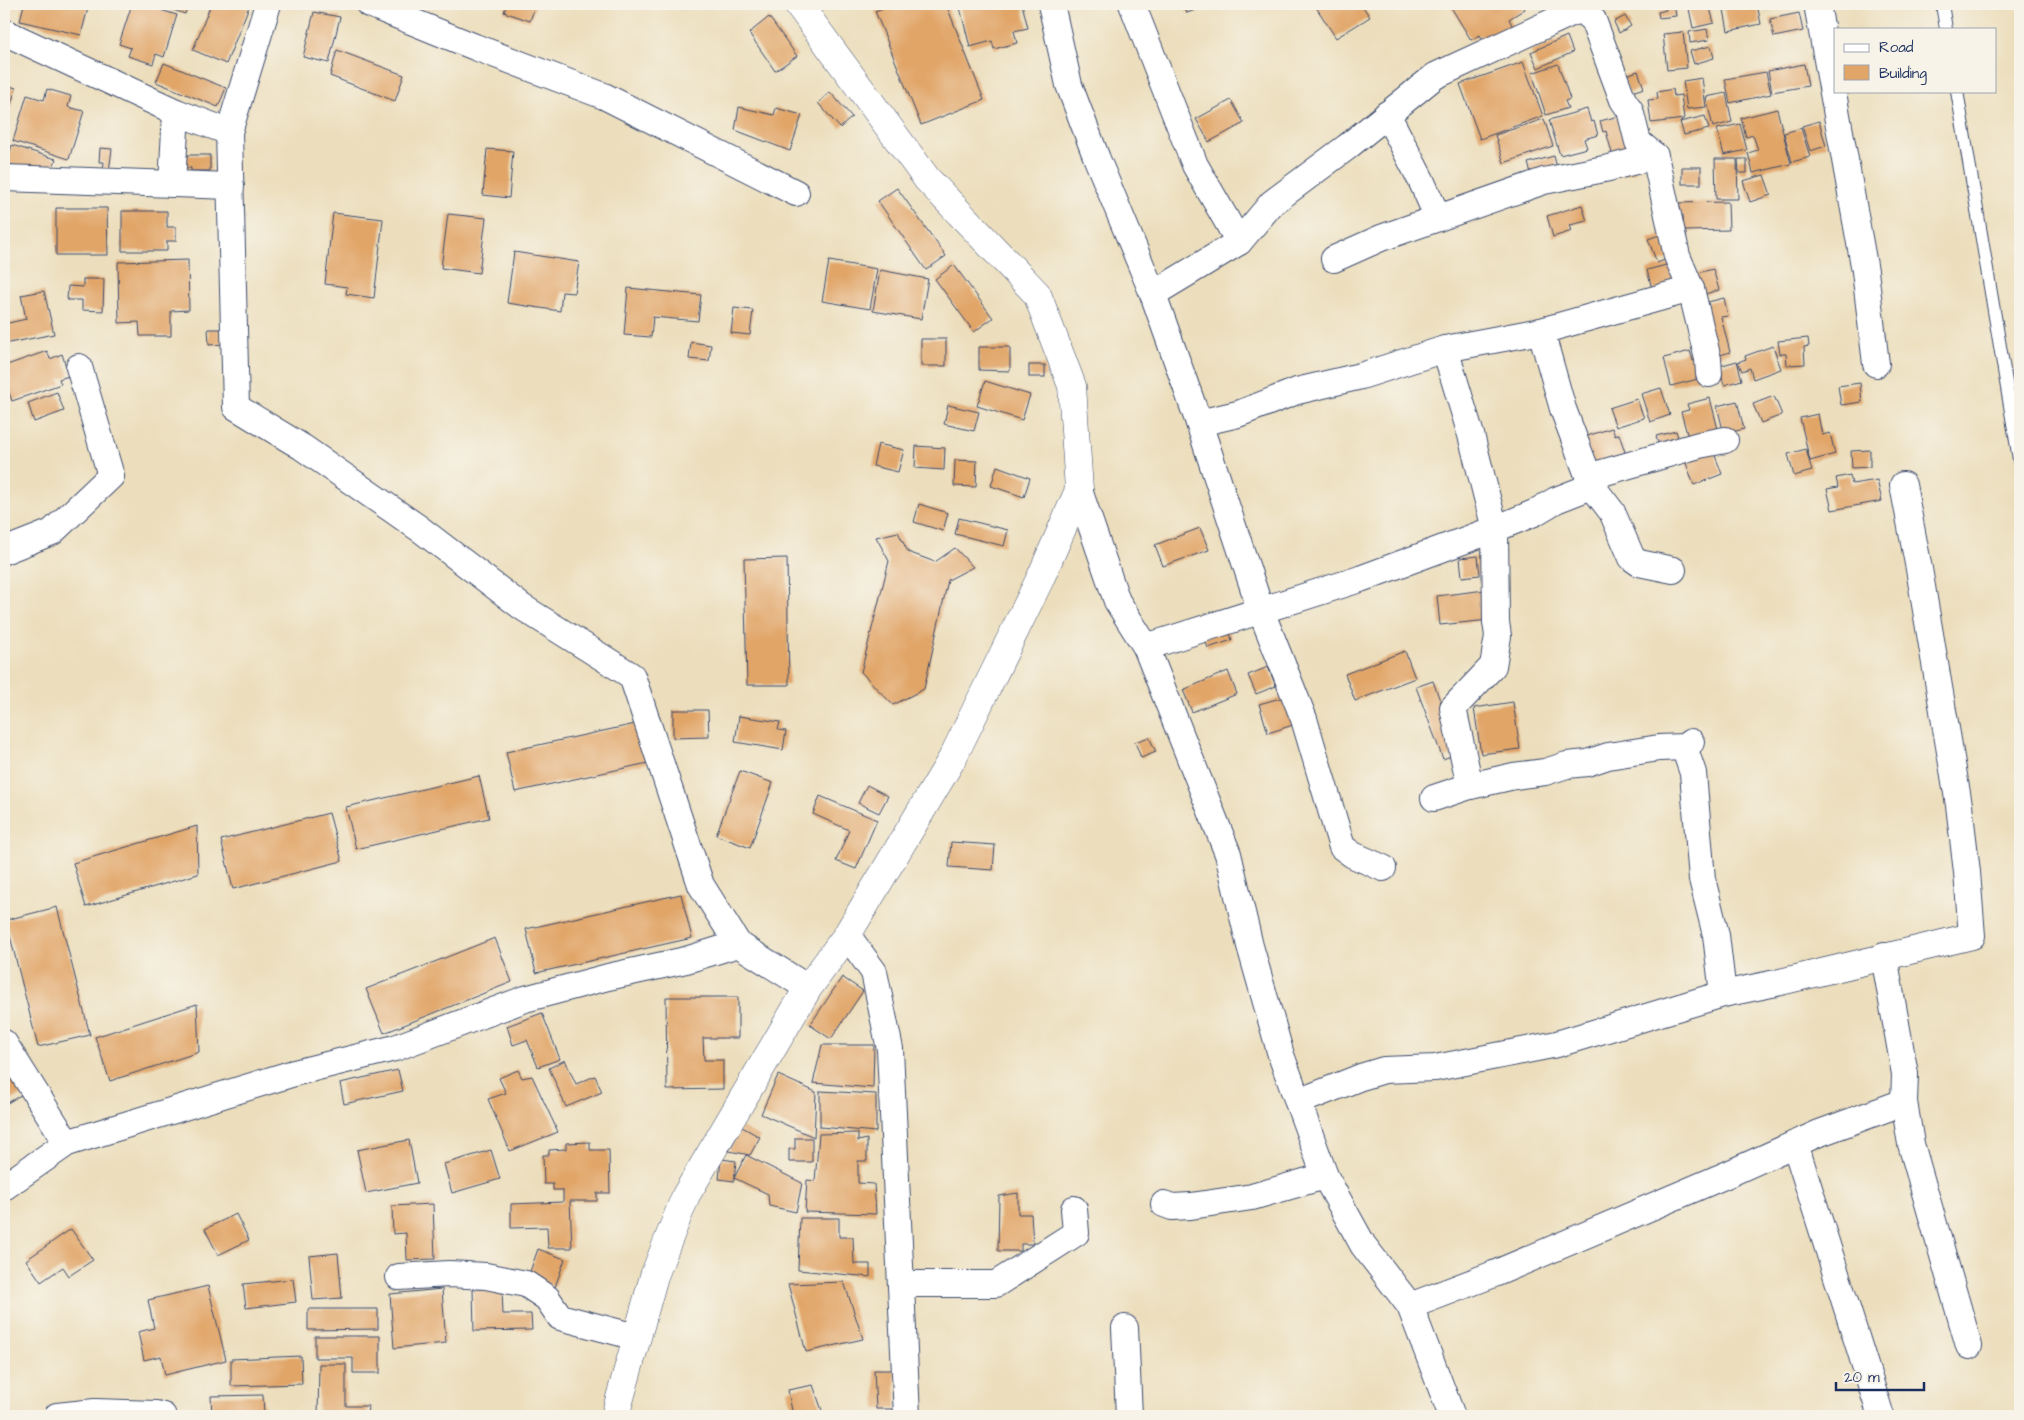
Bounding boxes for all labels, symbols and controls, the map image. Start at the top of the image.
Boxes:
legend [1834,28,1996,92]
text: Road [1879,37,1914,58]
text: Building [1879,63,1927,85]
scale bar [1836,1360,1924,1392]
text: 20 m [1844,1367,1880,1388]

